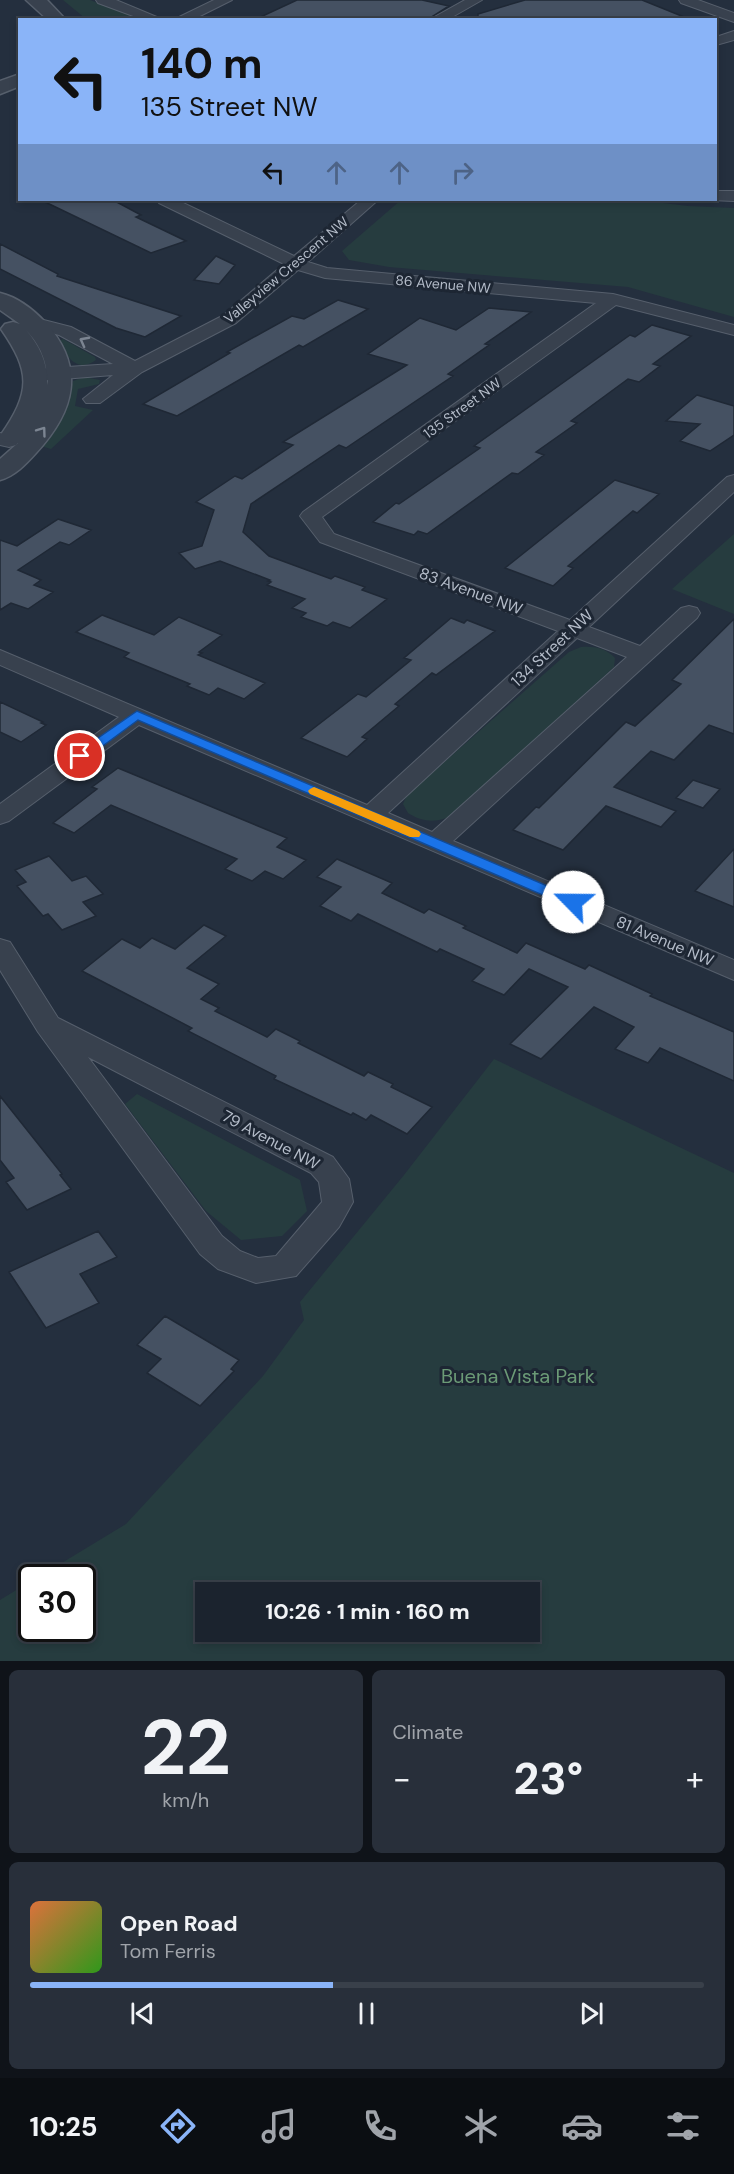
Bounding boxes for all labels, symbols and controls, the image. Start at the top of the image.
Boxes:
text: 140 m [141,36,263,91]
icon: left [42,42,120,120]
text: 135 Street NW [141,89,318,124]
icon: left [257,156,290,189]
icon: ahead [320,156,353,189]
icon: ahead [383,156,416,189]
icon: right [446,156,479,189]
street label: Valleyview Crescent NW [220,212,352,327]
street label: 86 Avenue NW [395,271,492,297]
one-way arrow [80,337,91,349]
street label: 135 Street NW [420,374,505,442]
one-way arrow [34,426,45,437]
street label: 83 Avenue NW [416,563,526,620]
street label: 134 Street NW [507,604,598,691]
pin [54,730,105,781]
icon: arrive [63,739,96,772]
position arrow [541,870,605,934]
street label: 81 Avenue NW [613,911,717,971]
street label: 79 Avenue NW [219,1105,324,1175]
park label: Buena Vista Park [441,1363,595,1389]
speed limit sign: 30 [18,1564,96,1642]
text: 10:26 · 1 min · 160 m [265,1597,470,1626]
text: 22 [141,1697,231,1798]
text: Climate [393,1719,463,1745]
text: 23° [514,1749,583,1808]
text: − [393,1757,411,1800]
text: + [686,1757,704,1800]
text: km/h [162,1787,209,1813]
text: Open Road [120,1909,238,1938]
text: Tom Ferris [120,1938,216,1964]
icon: previous [126,1997,159,2030]
icon: pause [350,1997,383,2030]
icon: next [575,1997,608,2030]
icon: directions [157,2105,199,2147]
icon: music [258,2105,300,2147]
icon: phone [359,2105,401,2147]
icon: climate [460,2105,502,2147]
icon: car [561,2105,603,2147]
icon: filters [662,2105,704,2147]
text: 10:25 [30,2109,98,2144]

